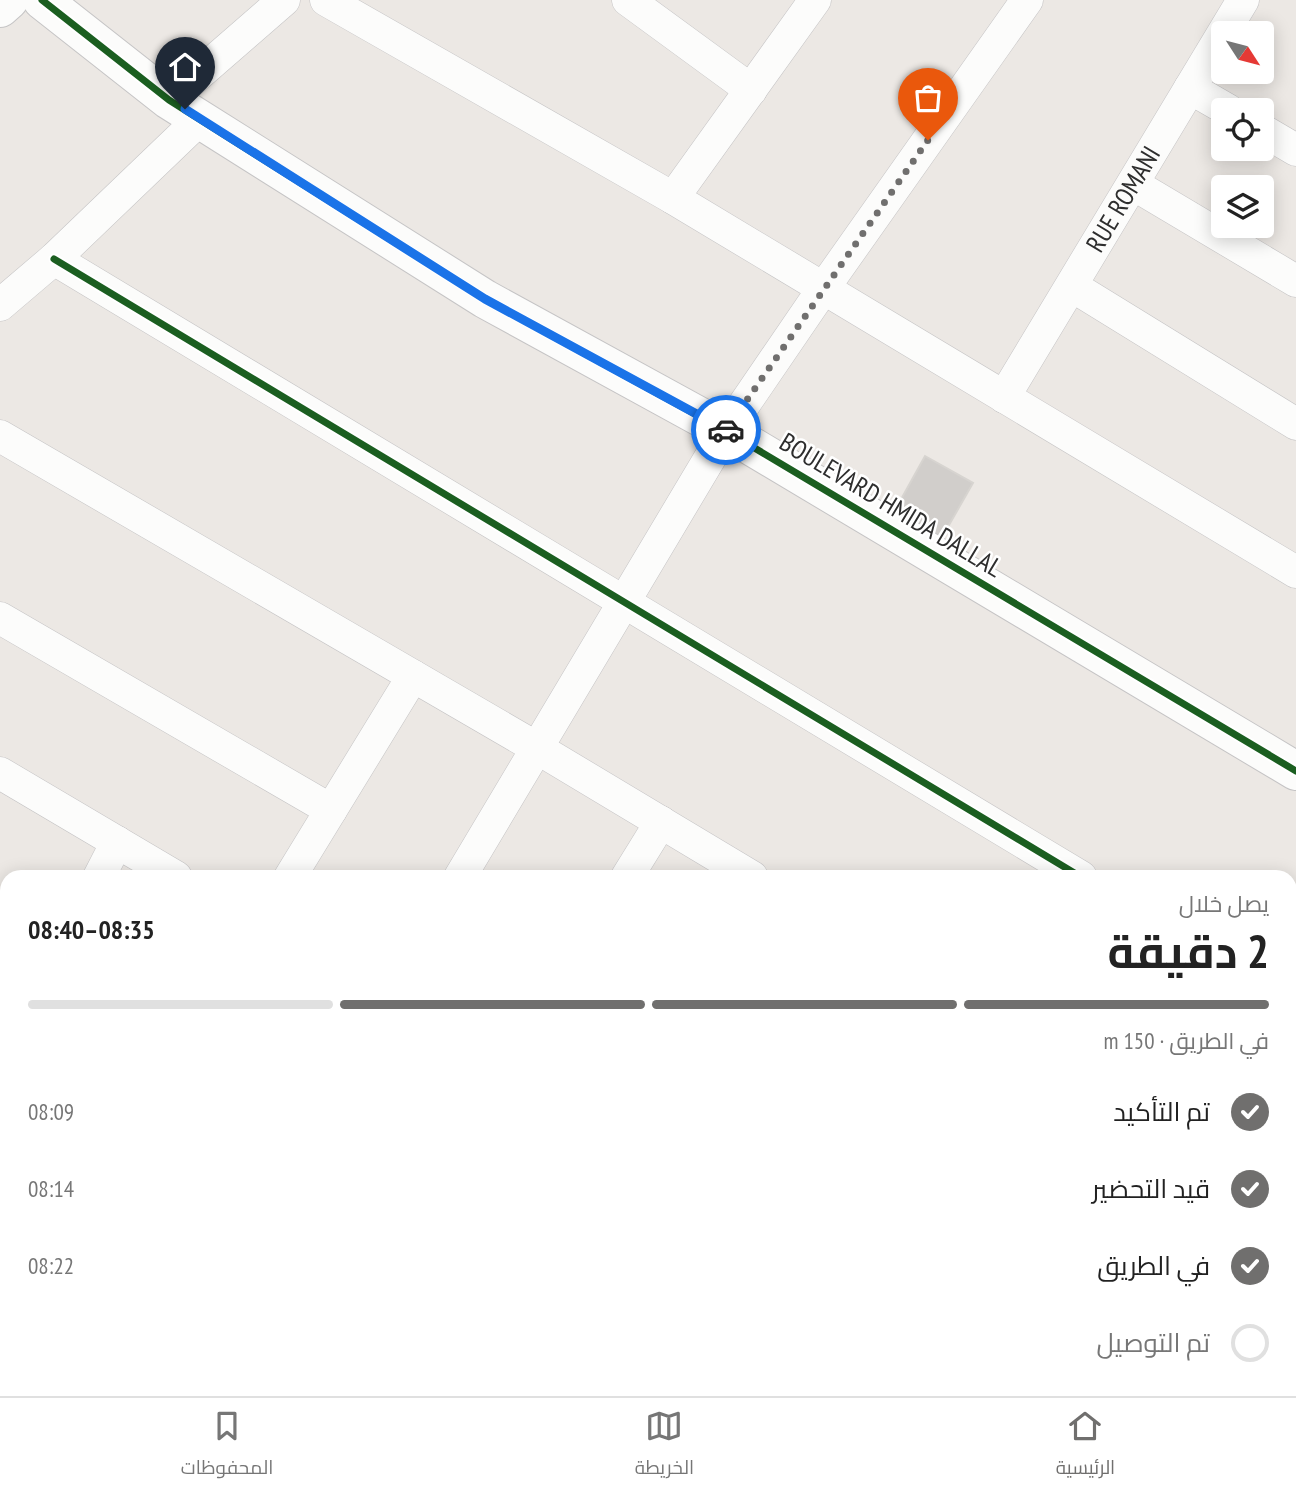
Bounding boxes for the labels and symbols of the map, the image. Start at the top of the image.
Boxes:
north arrow [1211,21,1274,84]
pin [155,37,215,109]
pin [898,68,958,140]
street label: RUE ROMANI [1078,140,1167,258]
courier [691,395,761,465]
street label: BOULEVARD HMIDA DALLAL [774,425,1009,584]

